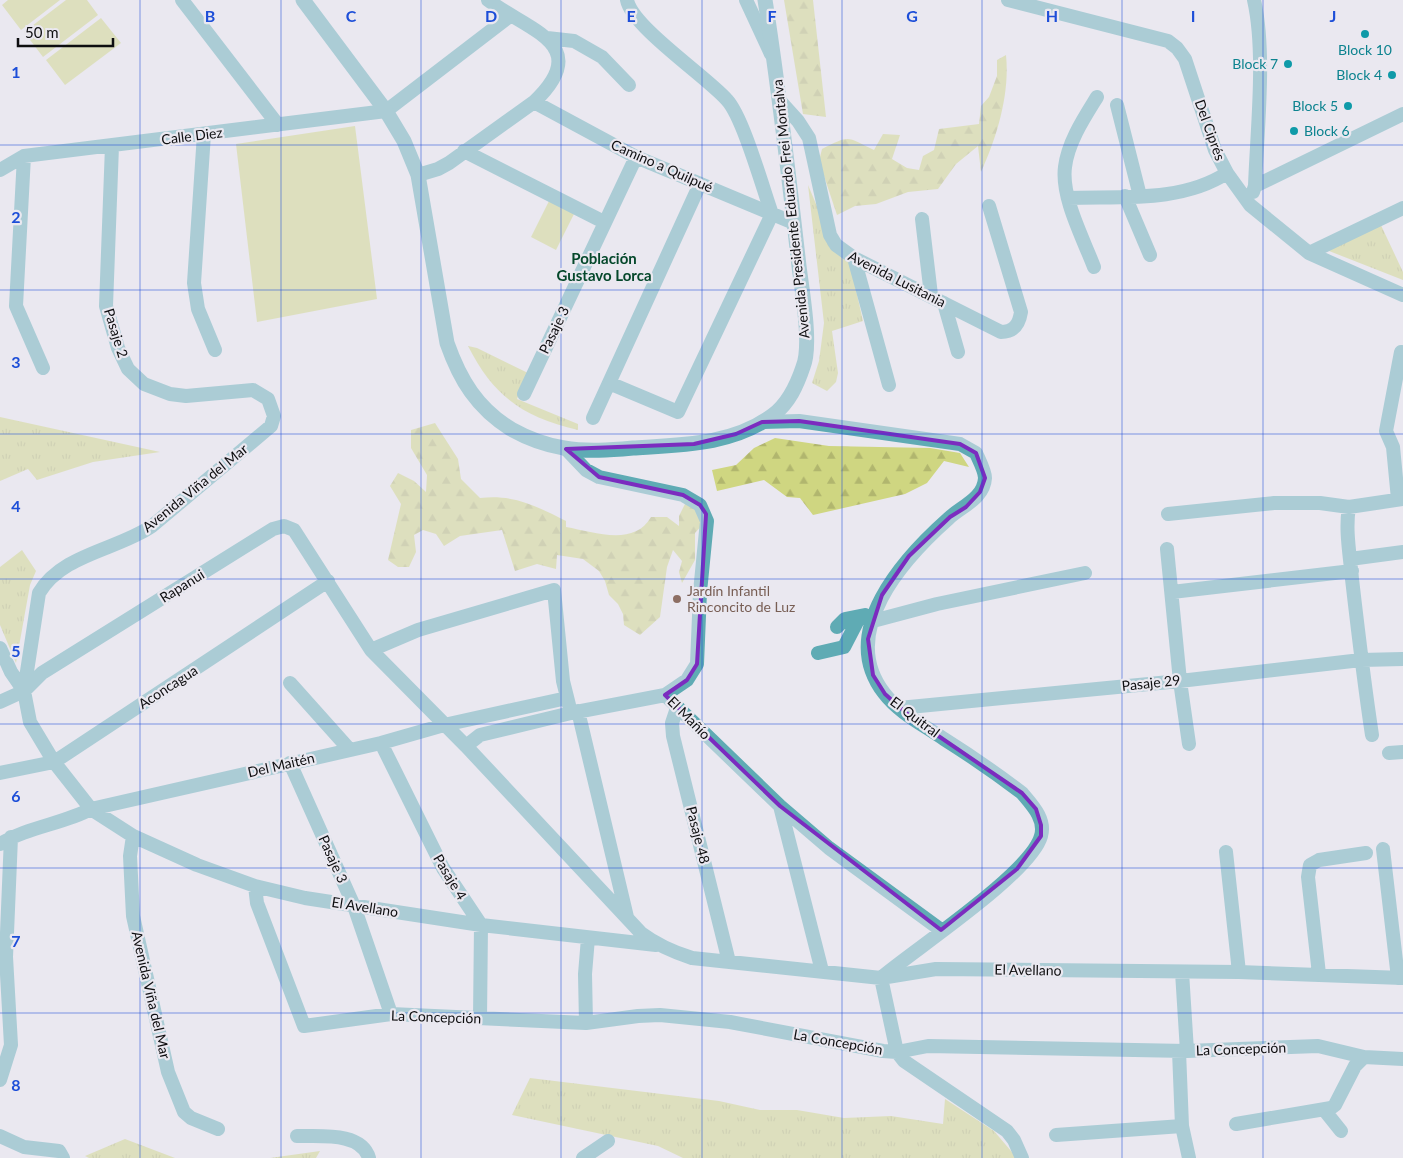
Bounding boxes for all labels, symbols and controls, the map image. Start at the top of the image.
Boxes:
text: B [205,6,215,25]
text: C [346,6,357,25]
text: D [485,6,497,25]
text: E [626,6,636,25]
text: F [767,6,777,25]
text: G [906,6,918,25]
text: H [1046,6,1058,25]
text: I [1191,6,1195,25]
text: J [1330,6,1336,25]
scale bar [18,15,112,47]
text: 50 m [25,23,59,41]
marker: Block 10 [1359,28,1371,40]
place label: Block 10 [1338,41,1392,58]
place label: Block 7 [1232,55,1278,72]
marker: Block 7 [1282,58,1294,70]
text: 1 [11,62,21,81]
place label: Block 4 [1336,66,1382,83]
marker: Block 4 [1386,69,1398,81]
street label: Avenida Presidente Eduardo Frei Montalva [768,79,813,339]
street label: Del Ciprés [1192,97,1229,163]
place label: Block 5 [1292,97,1338,114]
marker: Block 5 [1342,100,1354,112]
place label: Block 6 [1304,122,1350,139]
street label: Calle Diez [160,123,223,148]
marker: Block 6 [1288,125,1300,137]
street label: Camino a Quilpué [609,135,716,196]
text: 2 [11,207,21,226]
street label: Avenida Lusitania [846,247,949,310]
district label: Población Gustavo Lorca [556,249,652,284]
street label: Pasaje 3 [535,303,572,356]
street label: Pasaje 2 [101,306,132,360]
text: 3 [11,352,21,371]
street label: Avenida Viña del Mar [139,440,251,535]
text: 4 [11,496,21,515]
street label: Rapanui [156,565,207,606]
place label: Jardín Infantil Rinconcito de Luz [687,582,795,615]
marker: Jardín Infantil Rinconcito de Luz [671,593,683,605]
text: 5 [11,641,21,660]
street label: Aconcagua [135,661,201,712]
street label: Pasaje 29 [1121,671,1181,694]
street label: El Mañío [664,693,714,743]
street label: El Quitral [887,693,943,741]
street label: Del Maitén [246,749,316,780]
text: 6 [11,786,21,805]
street label: Pasaje 48 [683,804,714,865]
street label: Pasaje 3 [315,832,352,885]
street label: Pasaje 4 [430,851,471,903]
street label: El Avellano [331,893,400,920]
street label: Avenida Viña del Mar [129,929,174,1060]
text: 7 [11,931,21,950]
street label: El Avellano [994,960,1062,979]
street label: La Concepción [391,1006,481,1027]
street label: La Concepción [792,1025,884,1058]
street label: La Concepción [1196,1038,1286,1059]
text: 8 [11,1075,21,1094]

